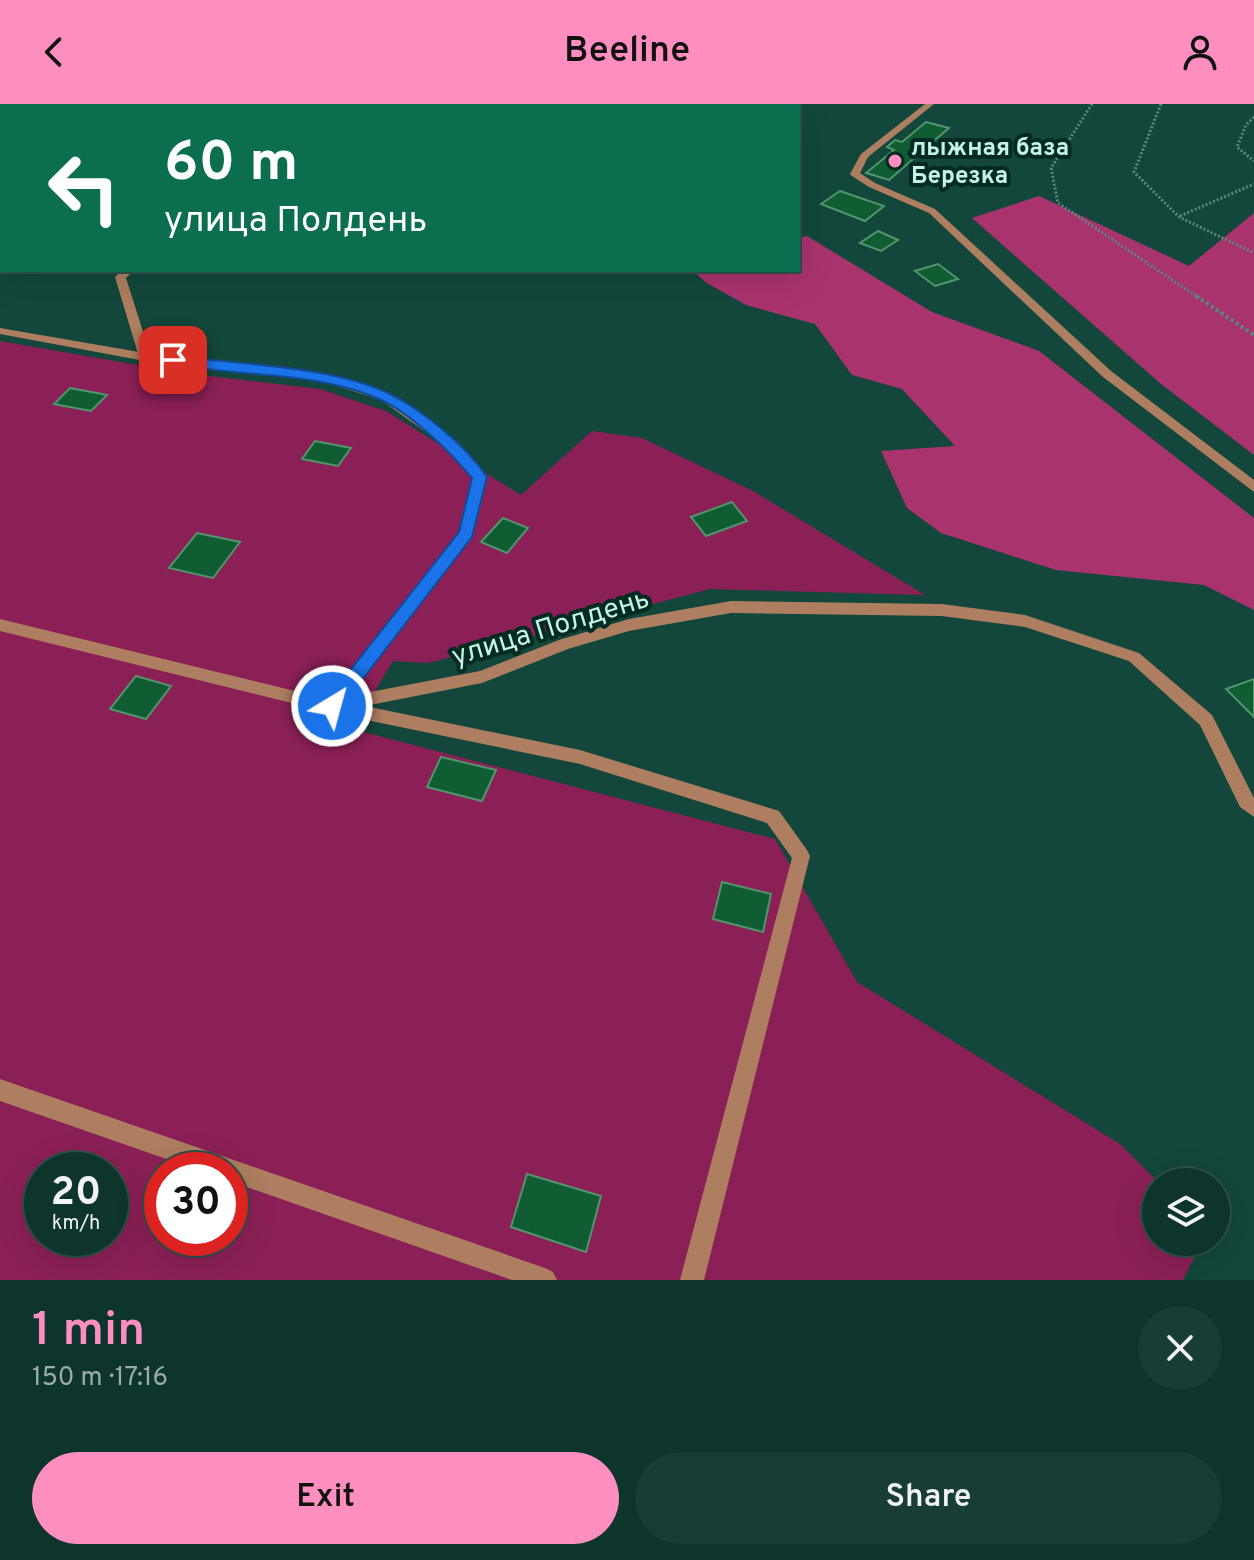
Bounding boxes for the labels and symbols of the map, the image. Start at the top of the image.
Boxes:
place label: лыжная база Березка [911,134,1069,192]
marker: лыжная база Березка [886,152,904,170]
pin [139,326,207,394]
street label: улица Полдень [448,582,654,676]
position arrow [290,664,374,748]
speed limit sign: 30 [144,1152,248,1256]

